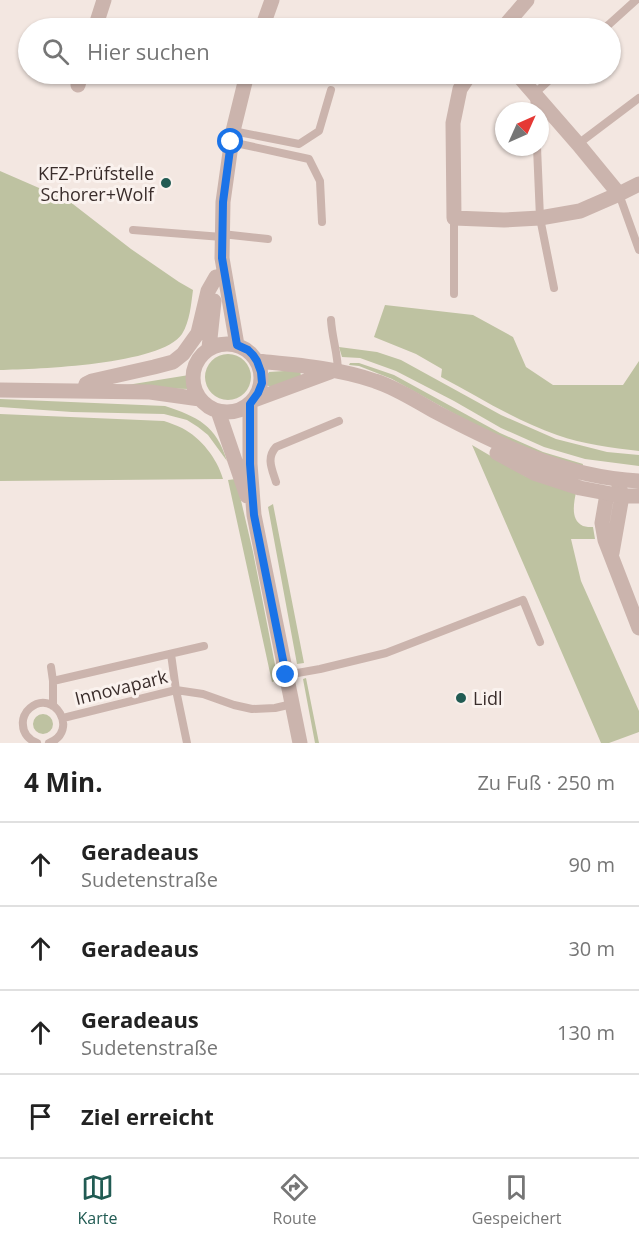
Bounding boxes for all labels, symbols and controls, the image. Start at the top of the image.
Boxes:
search box [18,18,621,84]
icon: search [39,35,72,68]
text: Hier suchen [87,36,210,66]
north arrow [495,102,549,156]
route start [217,128,243,154]
place label: KFZ-Prüfstelle Schorer+Wolf [38,161,155,206]
marker: KFZ-Prüfstelle Schorer+Wolf [159,176,173,190]
route end [272,661,298,687]
street label: Innovapark [72,664,170,710]
place label: Lidl [473,686,503,710]
marker: Lidl [454,691,468,705]
text: 4 Min. [24,764,103,800]
text: Zu Fuß · 250 m [477,769,615,796]
text: Geradeaus [81,836,199,866]
icon: ahead [24,848,57,881]
text: 90 m [568,851,615,878]
text: Sudetenstraße [81,866,218,893]
icon: ahead [24,932,57,965]
text: Geradeaus [81,933,199,963]
text: 30 m [568,935,615,962]
text: Geradeaus [81,1004,199,1034]
icon: ahead [24,1016,57,1049]
text: 130 m [557,1019,615,1046]
text: Sudetenstraße [81,1034,218,1061]
icon: arrive [24,1100,57,1133]
text: Ziel erreicht [81,1101,214,1131]
tab: Karte [78,1171,117,1229]
tab: Route [273,1171,317,1229]
tab: Gespeichert [472,1171,561,1229]

